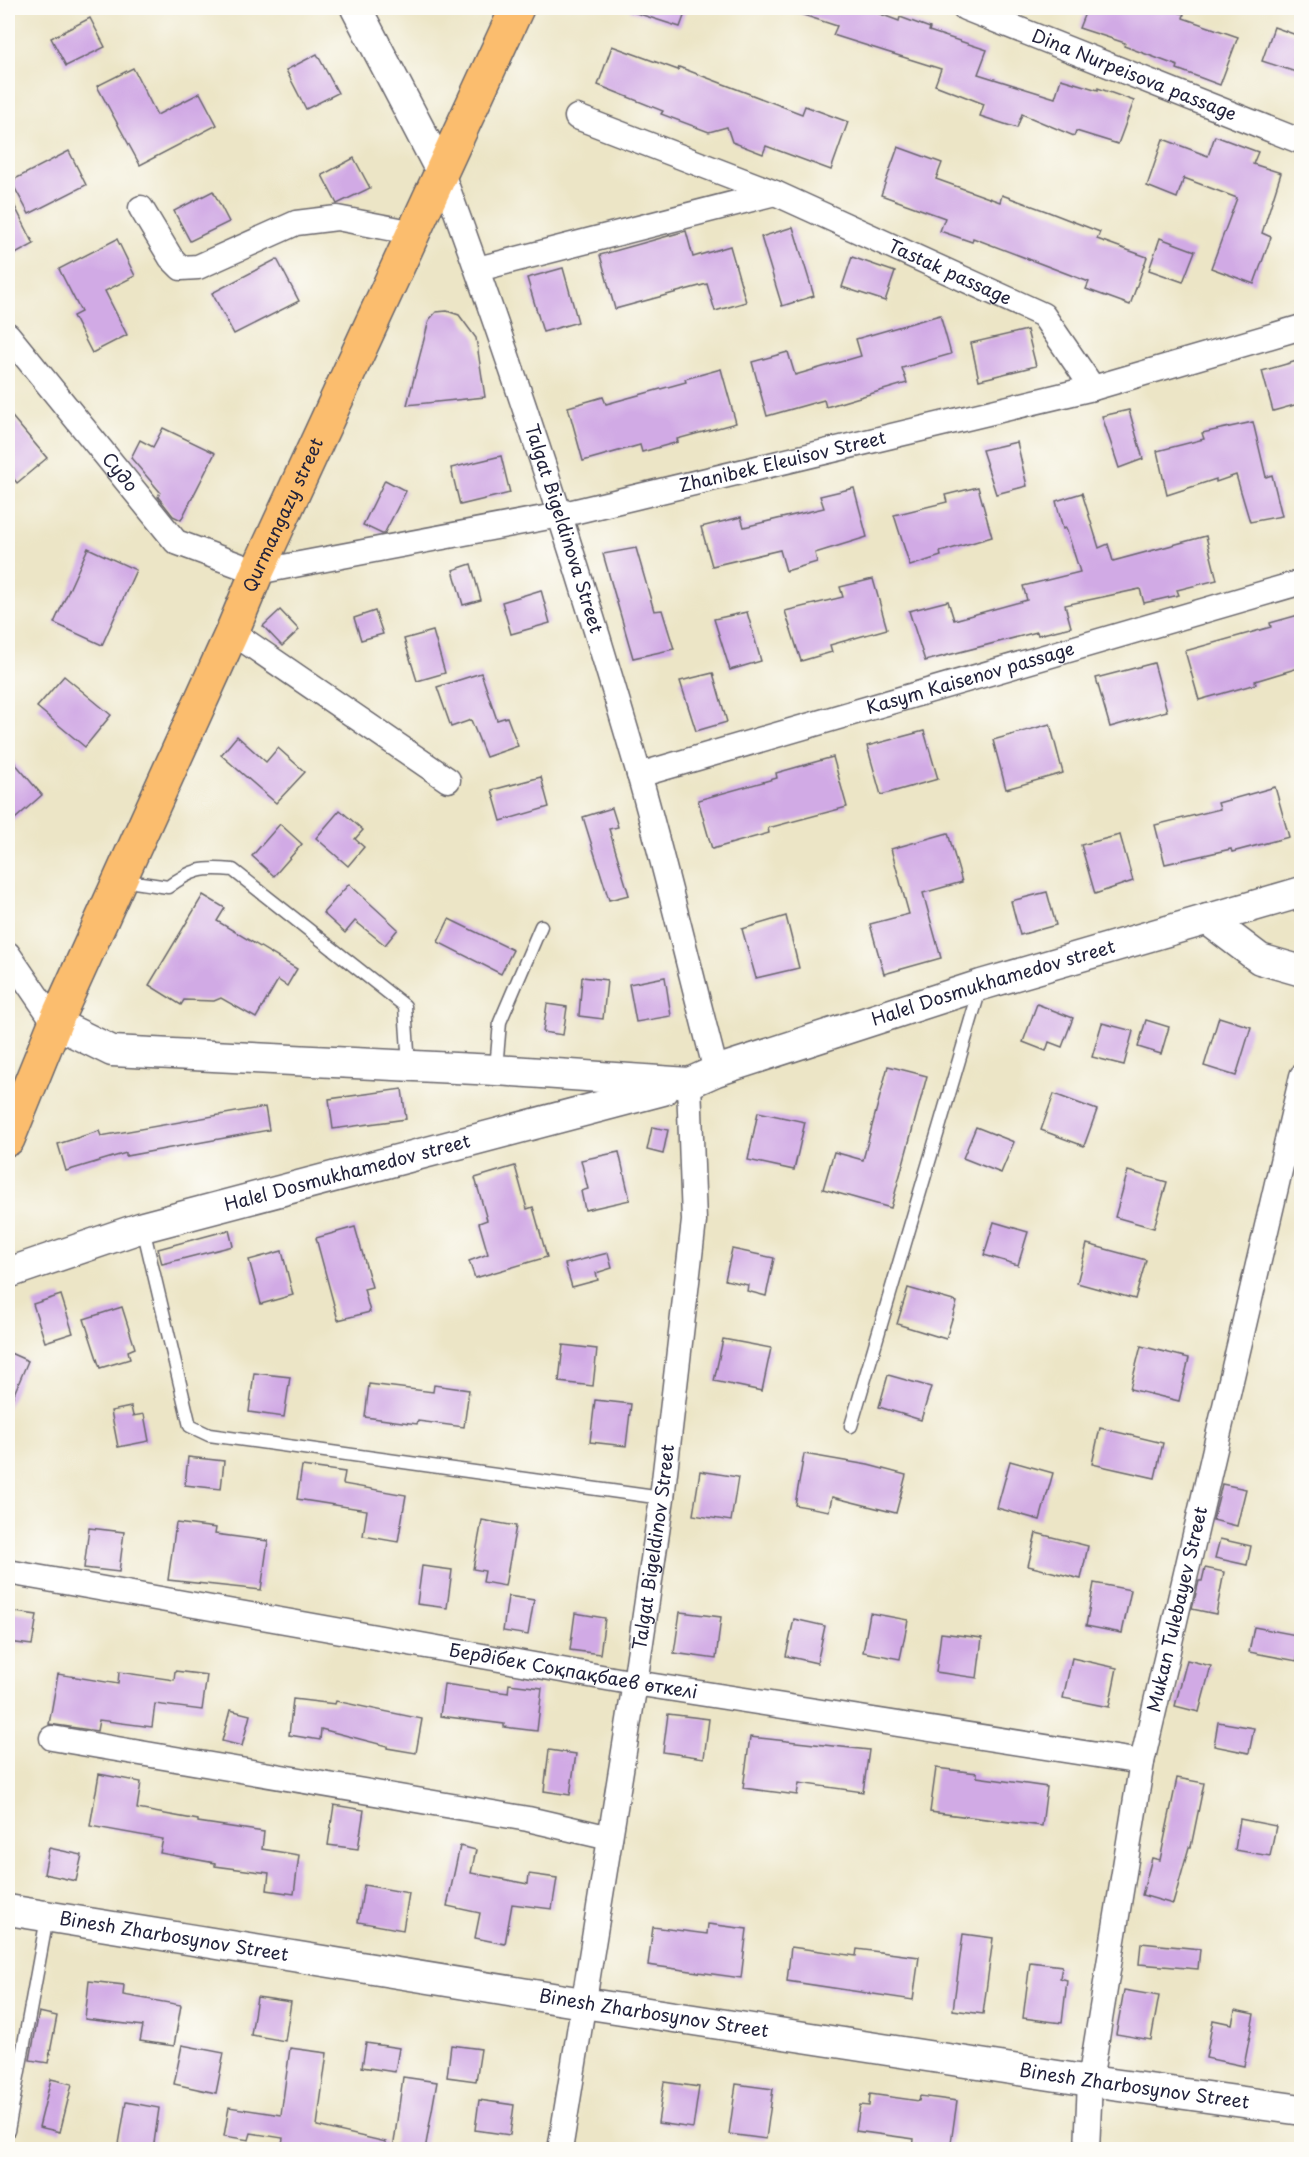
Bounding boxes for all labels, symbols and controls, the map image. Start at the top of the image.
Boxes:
street label: Dina Nurpeisova passage [1028,21,1241,127]
street label: Tastak passage [884,231,1016,311]
street label: Talgat Bigeldinova Street [519,420,611,636]
street label: Zhanibek Eleuisov Street [676,423,889,498]
street label: Qurmangazy street [235,433,329,596]
street label: Судо [96,446,145,497]
street label: Kasym Kaisenov passage [863,634,1077,720]
street label: Halel Dosmukhamedov street [868,932,1118,1032]
street label: Halel Dosmukhamedov street [221,1126,473,1217]
street label: Talgat Bigeldinov Street [625,1443,680,1652]
street label: Mukan Tulebayev Street [1139,1504,1213,1715]
street label: Бердібек Соқпақбаев өткелі [447,1635,700,1705]
street label: Binesh Zharbosynov Street [57,1903,291,1967]
street label: Binesh Zharbosynov Street [537,1981,771,2043]
street label: Binesh Zharbosynov Street [1018,2055,1251,2115]

